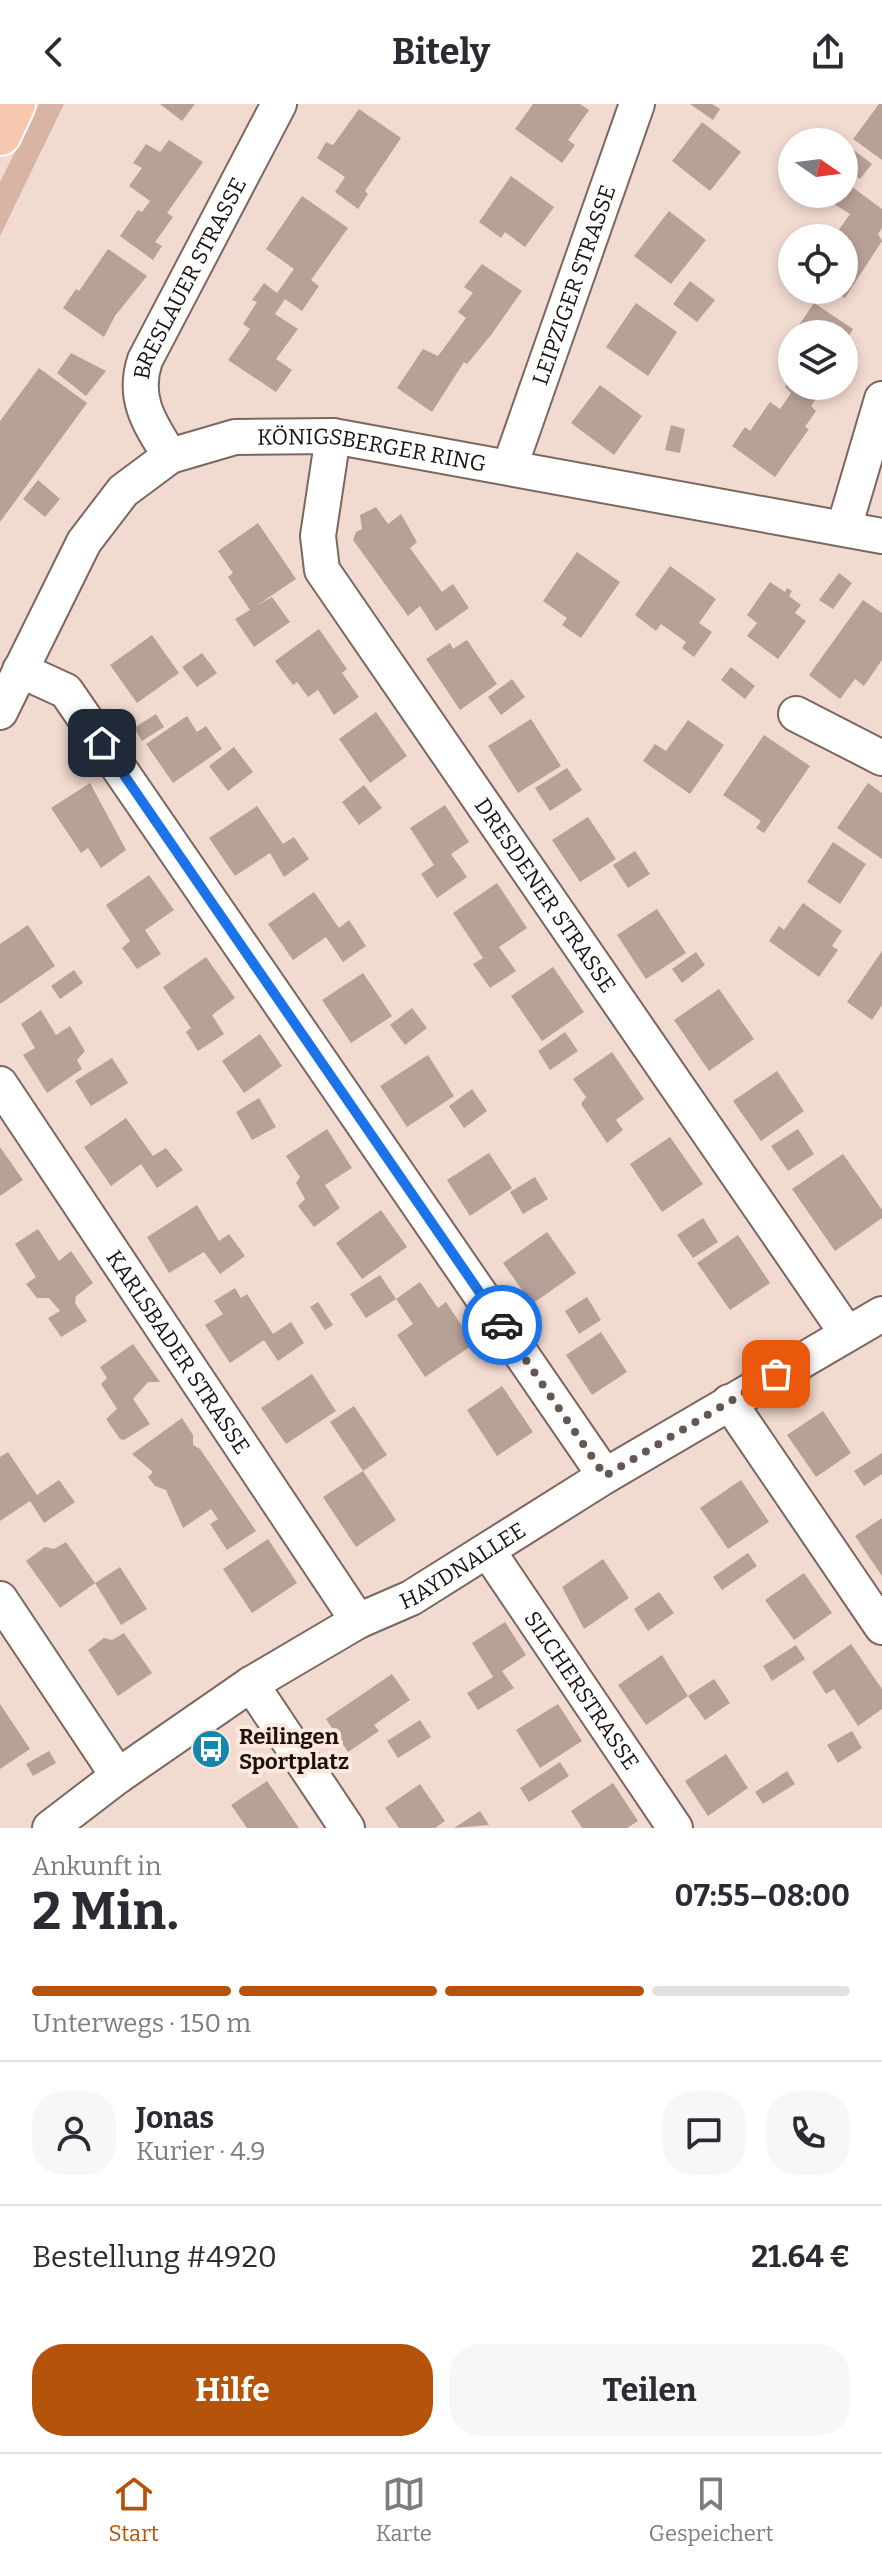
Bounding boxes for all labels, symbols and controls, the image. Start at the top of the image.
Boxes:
icon: back [32,30,76,74]
text: Bitely [392,30,490,74]
icon: share [806,30,850,74]
north arrow [778,128,858,208]
map controls [778,128,858,400]
street label: BRESLAUER STRASSE [127,173,252,381]
street label: LEIPZIGER STRASSE [526,181,621,388]
button: locate [778,224,858,304]
button: layers [778,320,858,400]
street label: KÖNIGSBERGER RING [257,422,488,477]
pin [68,709,136,777]
icon: home [80,721,124,765]
street label: DRESDENER STRASSE [469,793,622,998]
street label: KARLSBADER STRASSE [101,1245,256,1459]
courier [462,1285,542,1365]
icon: car [480,1303,524,1347]
pin [742,1340,810,1408]
icon: bag [754,1352,798,1396]
street label: HAYDNALLEE [396,1516,530,1615]
street label: SILCHERSTRASSE [519,1606,645,1775]
place label: Reilingen Sportplatz [239,1723,349,1775]
bus stop icon: Reilingen Sportplatz [190,1728,232,1770]
text: Ankunft in [32,1851,161,1882]
text: 07:55–08:00 [675,1878,850,1914]
text: 2 Min. [32,1880,179,1943]
text: Unterwegs · 150 m [32,2008,251,2039]
button: person [32,2091,116,2175]
button: chat [662,2091,746,2175]
button: phone [766,2091,850,2175]
text: Jonas [136,2100,214,2136]
text: Kurier · 4.9 [136,2136,266,2167]
text: Bestellung #4920 [32,2239,277,2275]
text: 21.64 € [751,2239,850,2275]
button: Hilfe [32,2344,433,2436]
button: Teilen [449,2344,850,2436]
tab: Start [108,2472,159,2547]
tab: Karte [376,2472,432,2547]
tab: Gespeichert [649,2472,774,2547]

